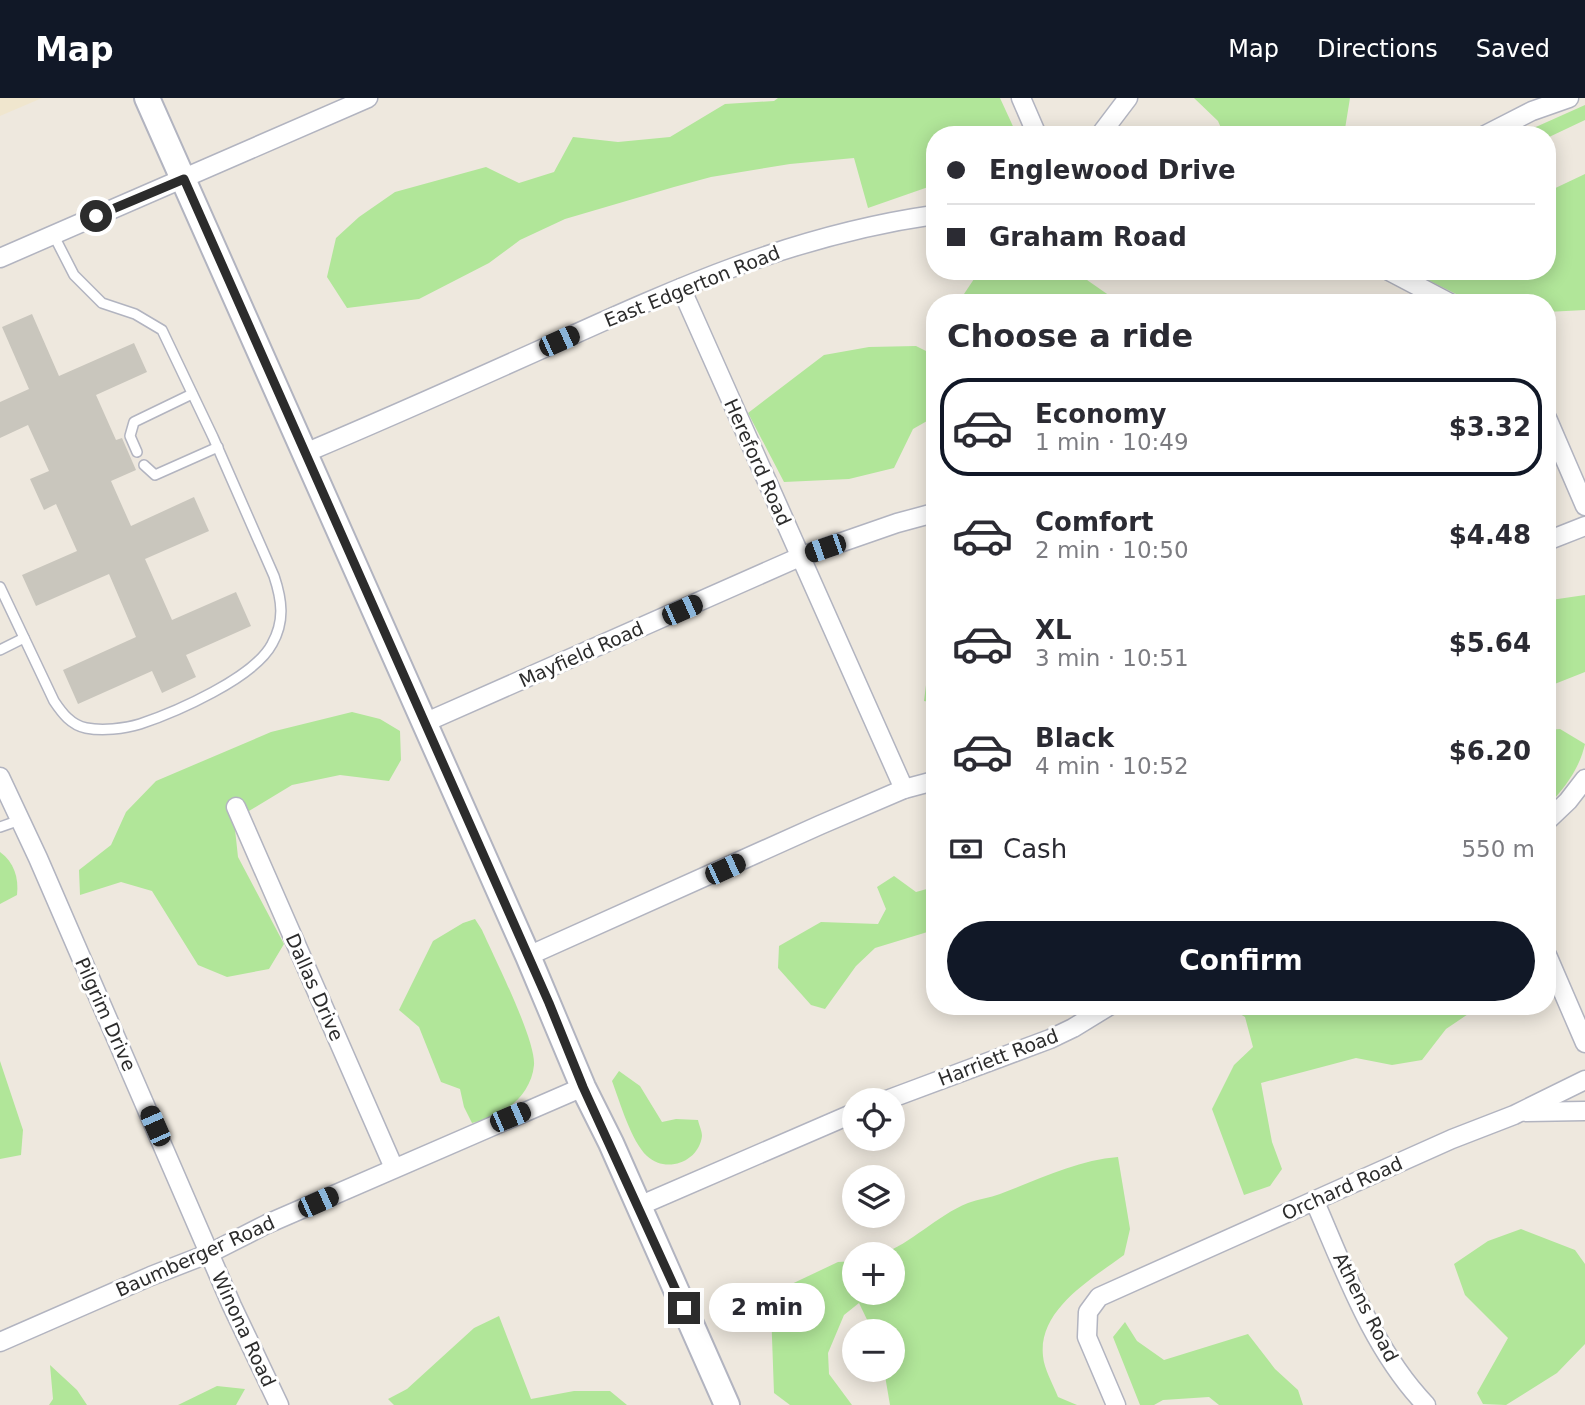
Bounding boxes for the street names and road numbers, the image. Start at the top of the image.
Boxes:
street label: East Edgerton Road [601,241,783,331]
street label: Hereford Road [720,395,796,529]
street label: Mayfield Road [515,617,647,691]
street label: Dallas Drive [282,930,348,1044]
street label: Pilgrim Drive [71,954,141,1074]
street label: Harriett Road [935,1024,1061,1090]
street label: Orchard Road [1278,1152,1406,1224]
street label: Baumberger Road [112,1211,278,1301]
street label: Athens Road [1329,1249,1403,1365]
street label: Winona Road [208,1268,280,1390]

